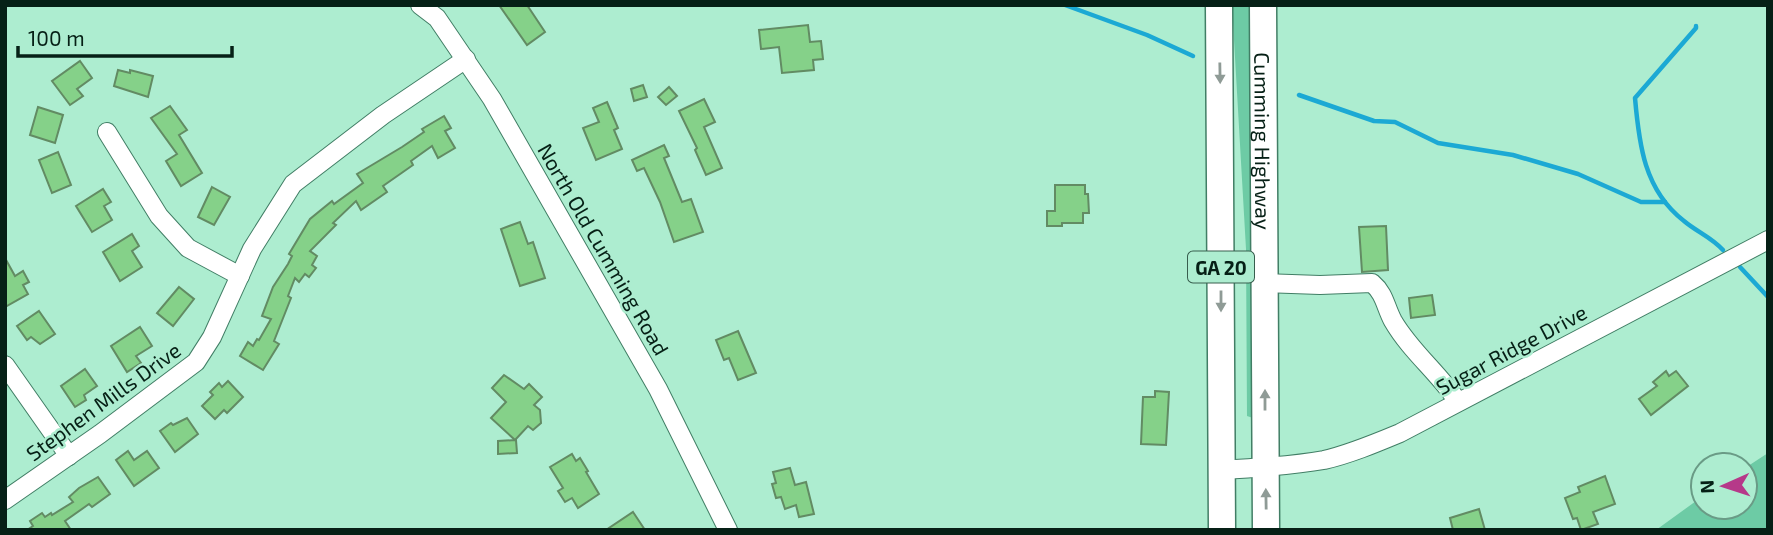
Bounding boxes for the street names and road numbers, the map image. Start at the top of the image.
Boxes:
street label: Cumming Highway [1251,52,1277,230]
street label: North Old Cumming Road [533,139,675,359]
road number: GA 20 [1188,252,1254,282]
street label: Sugar Ridge Drive [1431,299,1591,399]
street label: Stephen Mills Drive [21,337,185,465]

